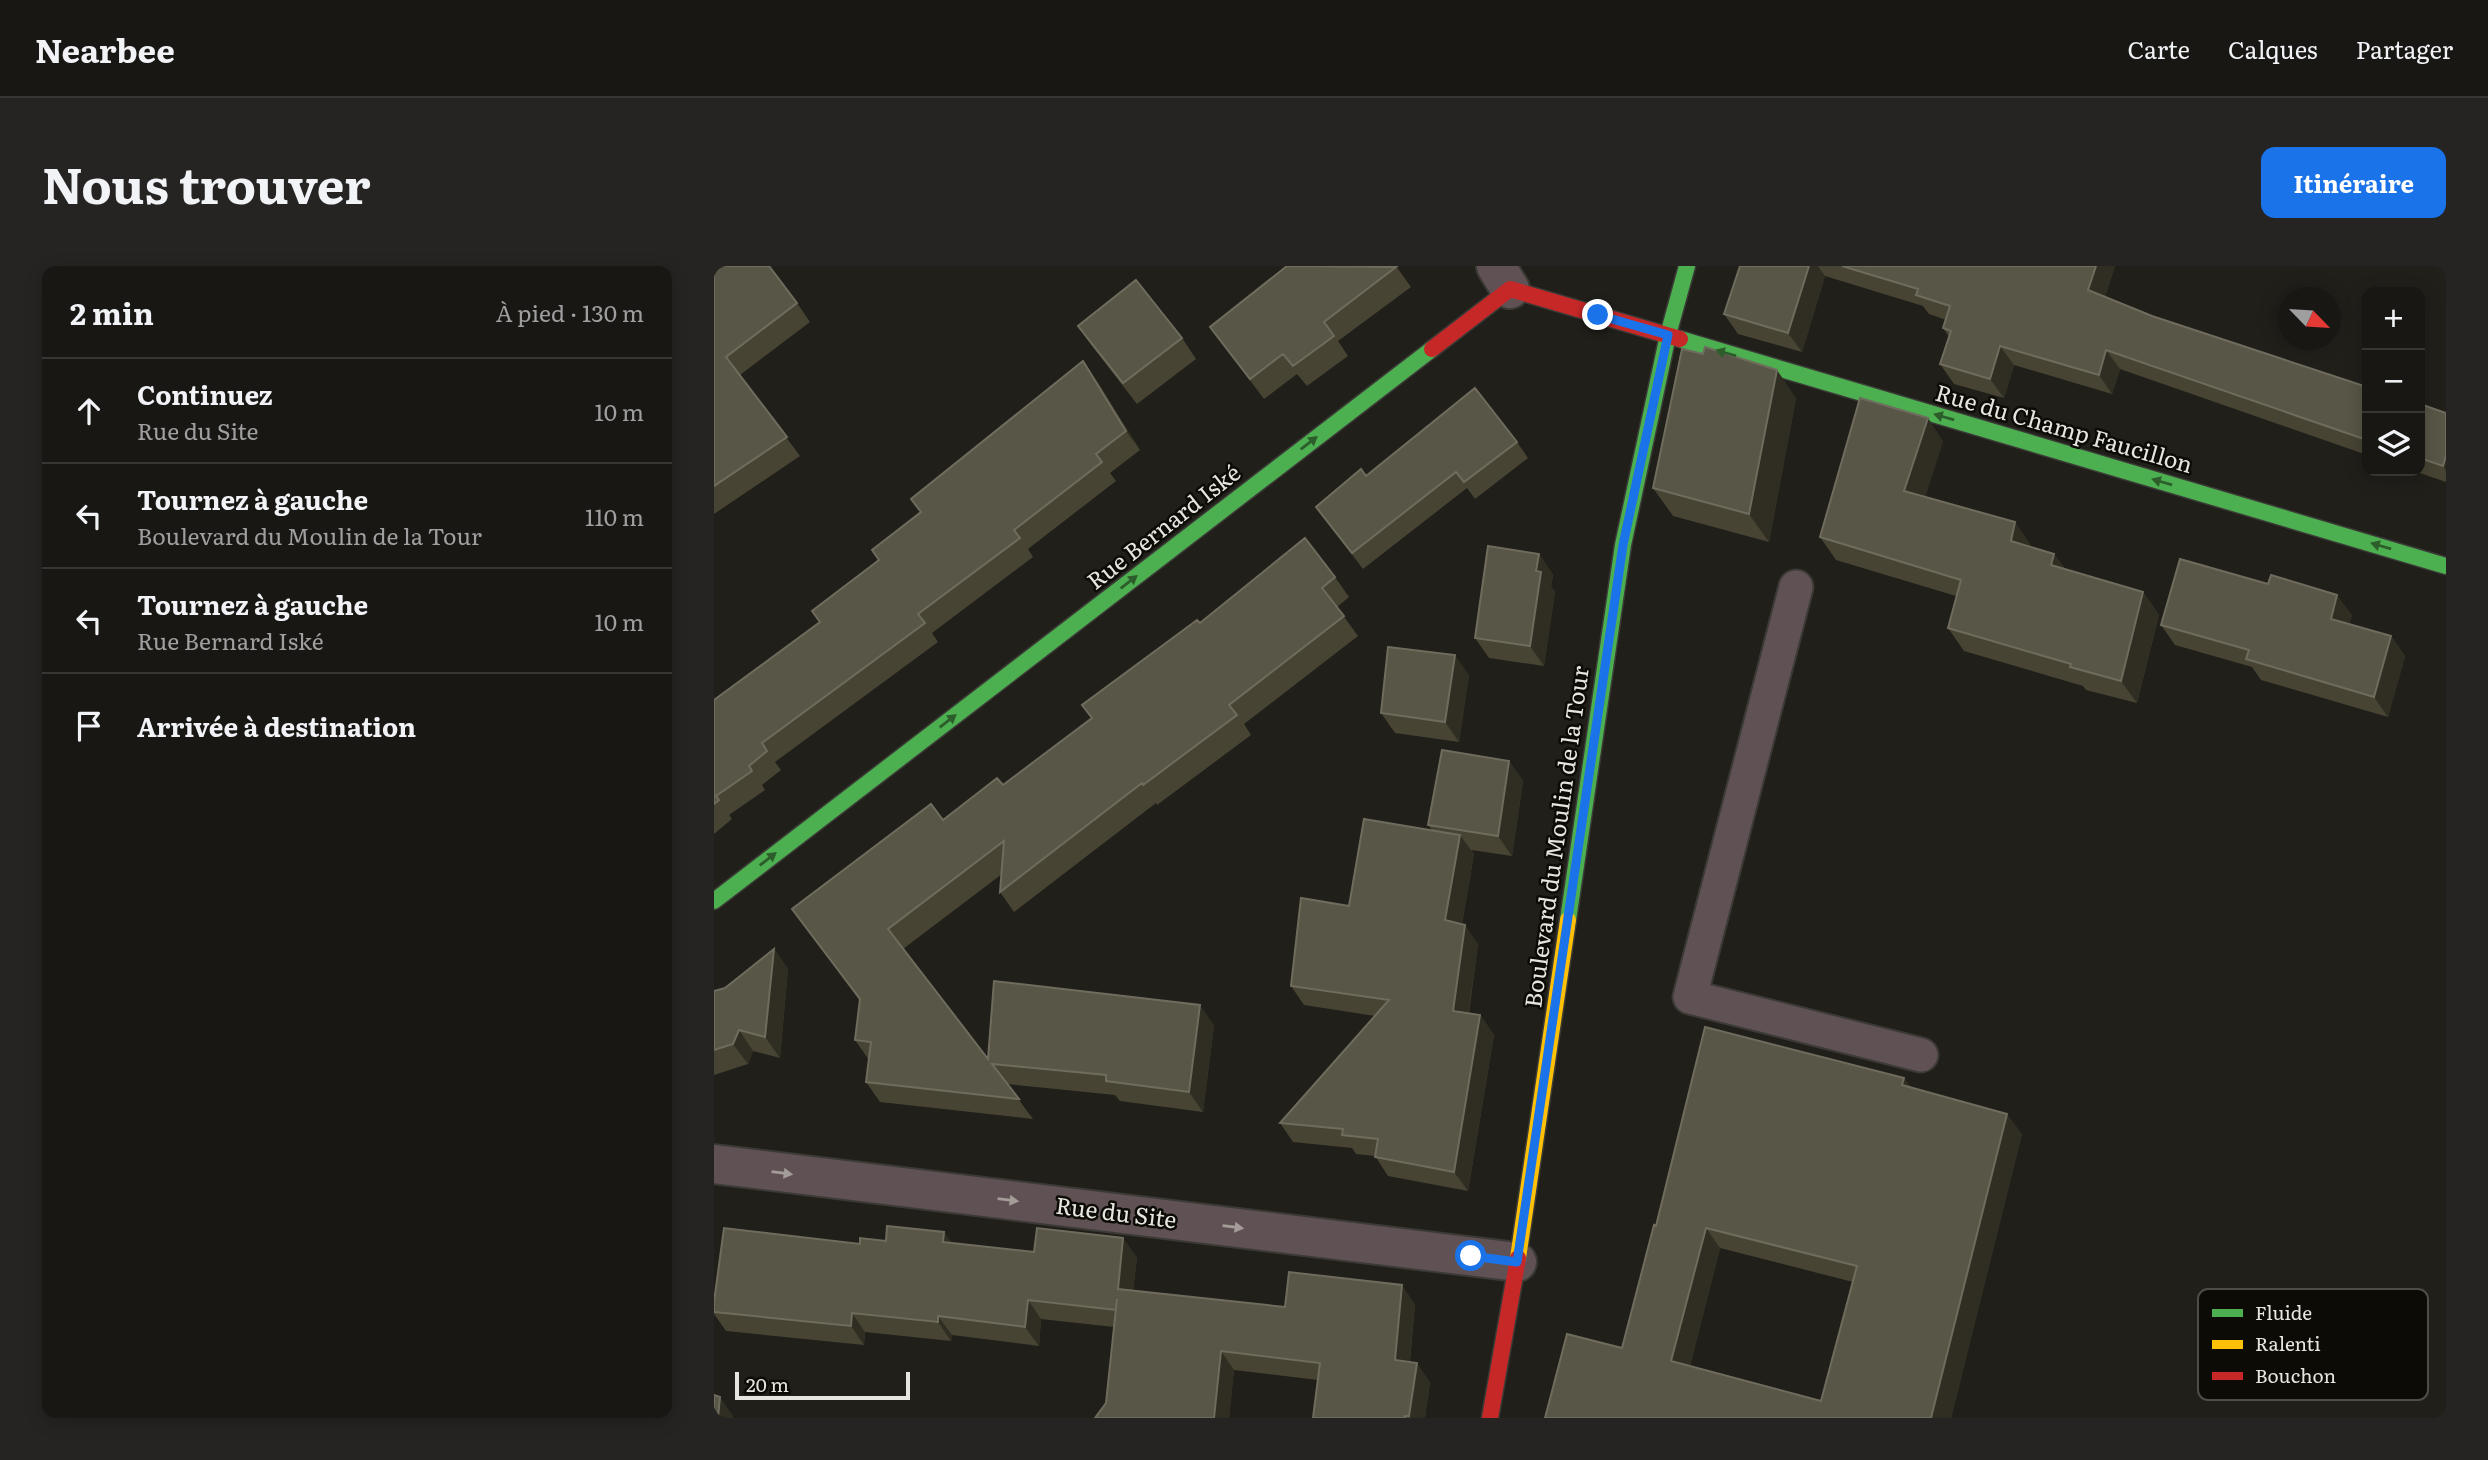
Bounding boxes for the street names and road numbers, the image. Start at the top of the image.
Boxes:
street label: Rue du Champ Faucillon [1932,374,2197,480]
street label: Rue Bernard Iské [1079,455,1247,596]
street label: Boulevard du Moulin de la Tour [1514,663,1596,1010]
street label: Rue du Site [1054,1187,1179,1235]

